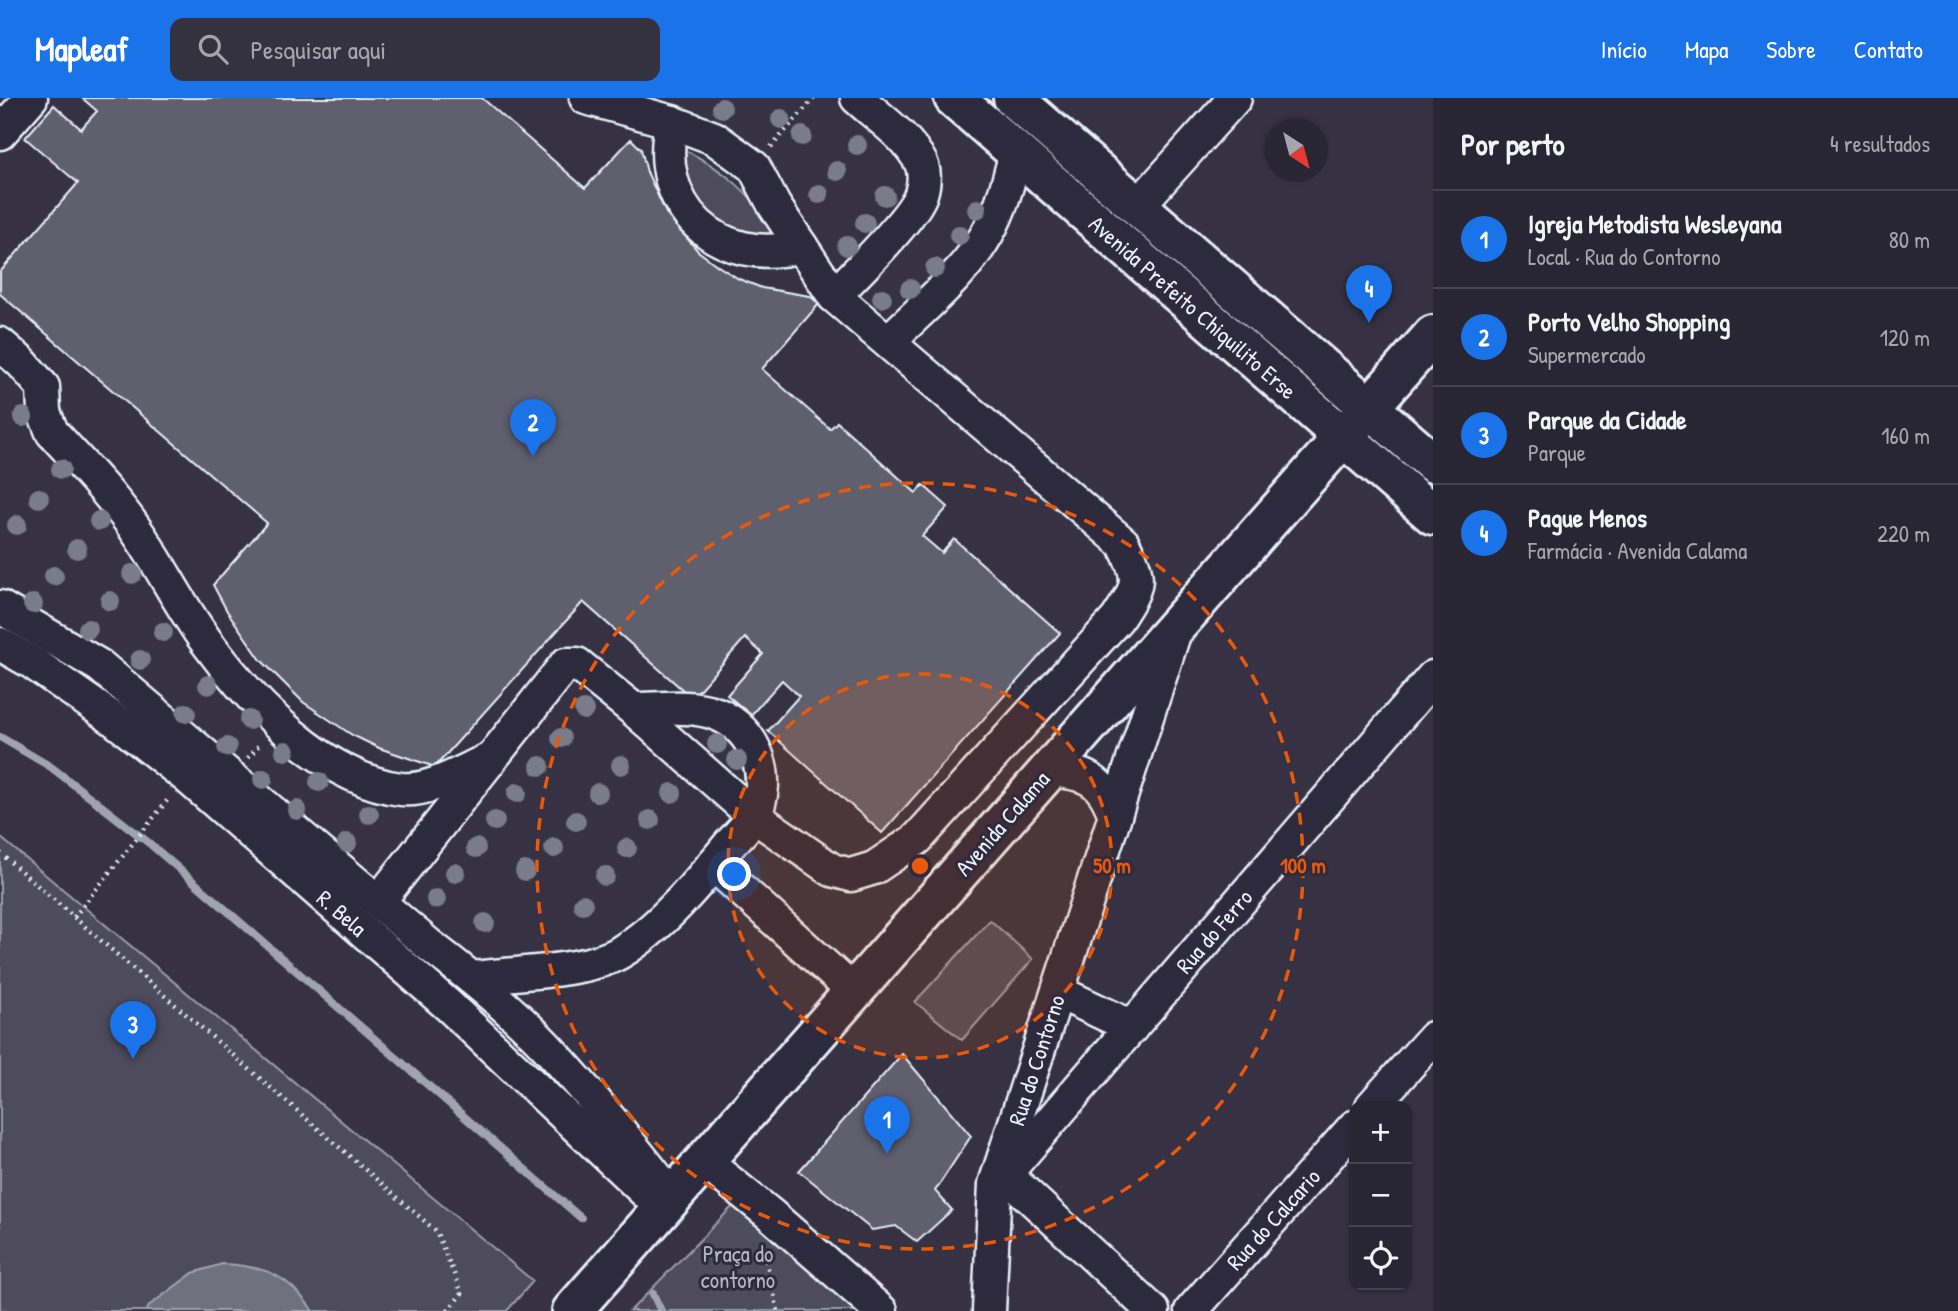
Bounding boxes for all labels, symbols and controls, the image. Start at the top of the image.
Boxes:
search box [170,18,660,81]
text: Mapleaf [35,27,128,71]
icon: search [194,30,232,68]
text: Pesquisar aqui [250,32,386,67]
text: Início [1601,33,1647,65]
text: Mapa [1685,33,1728,65]
text: Sobre [1766,33,1816,65]
text: Contato [1854,33,1923,65]
north arrow [1265,119,1328,182]
text: Por perto [1461,124,1565,164]
text: 4 resultados [1830,128,1930,159]
text: Igreja Metodista Wesleyana [1528,206,1781,241]
street label: Avenida Prefeito Chiquilito Erse [1083,208,1303,406]
text: 1 [1480,224,1488,255]
text: 80 m [1889,224,1930,255]
text: Local · Rua do Contorno [1528,241,1721,272]
pin: 4 [1346,265,1392,323]
text: Porto Velho Shopping [1528,304,1730,339]
text: 2 [1479,322,1489,353]
text: 120 m [1880,322,1930,353]
text: Supermercado [1528,339,1645,370]
pin: 2 [510,399,556,457]
text: Parque da Cidade [1528,402,1687,437]
text: 3 [1479,420,1489,451]
text: 160 m [1881,420,1930,451]
text: Parque [1528,437,1586,468]
text: Pague Menos [1528,500,1647,535]
text: 4 [1480,518,1488,549]
text: 220 m [1877,518,1930,549]
text: Farmácia · Avenida Calama [1528,535,1747,566]
street label: Avenida Calama [948,764,1056,882]
text: 50 m [1093,851,1131,880]
text: 100 m [1280,851,1326,880]
centre of rings [908,854,932,878]
your location [717,857,751,891]
street label: Rua do Ferro [1169,882,1259,980]
street label: R. Bela [310,883,374,943]
street label: Rua do Contorno [1000,991,1072,1129]
pin: 3 [110,1001,156,1059]
pin: 1 [864,1096,910,1154]
map controls [1349,1101,1412,1290]
button: + [1349,1101,1412,1164]
street label: Rua do Calcario [1219,1162,1327,1276]
button: − [1349,1164,1412,1227]
button: locate [1349,1227,1412,1290]
park label: Praça do contorno [701,1238,775,1295]

